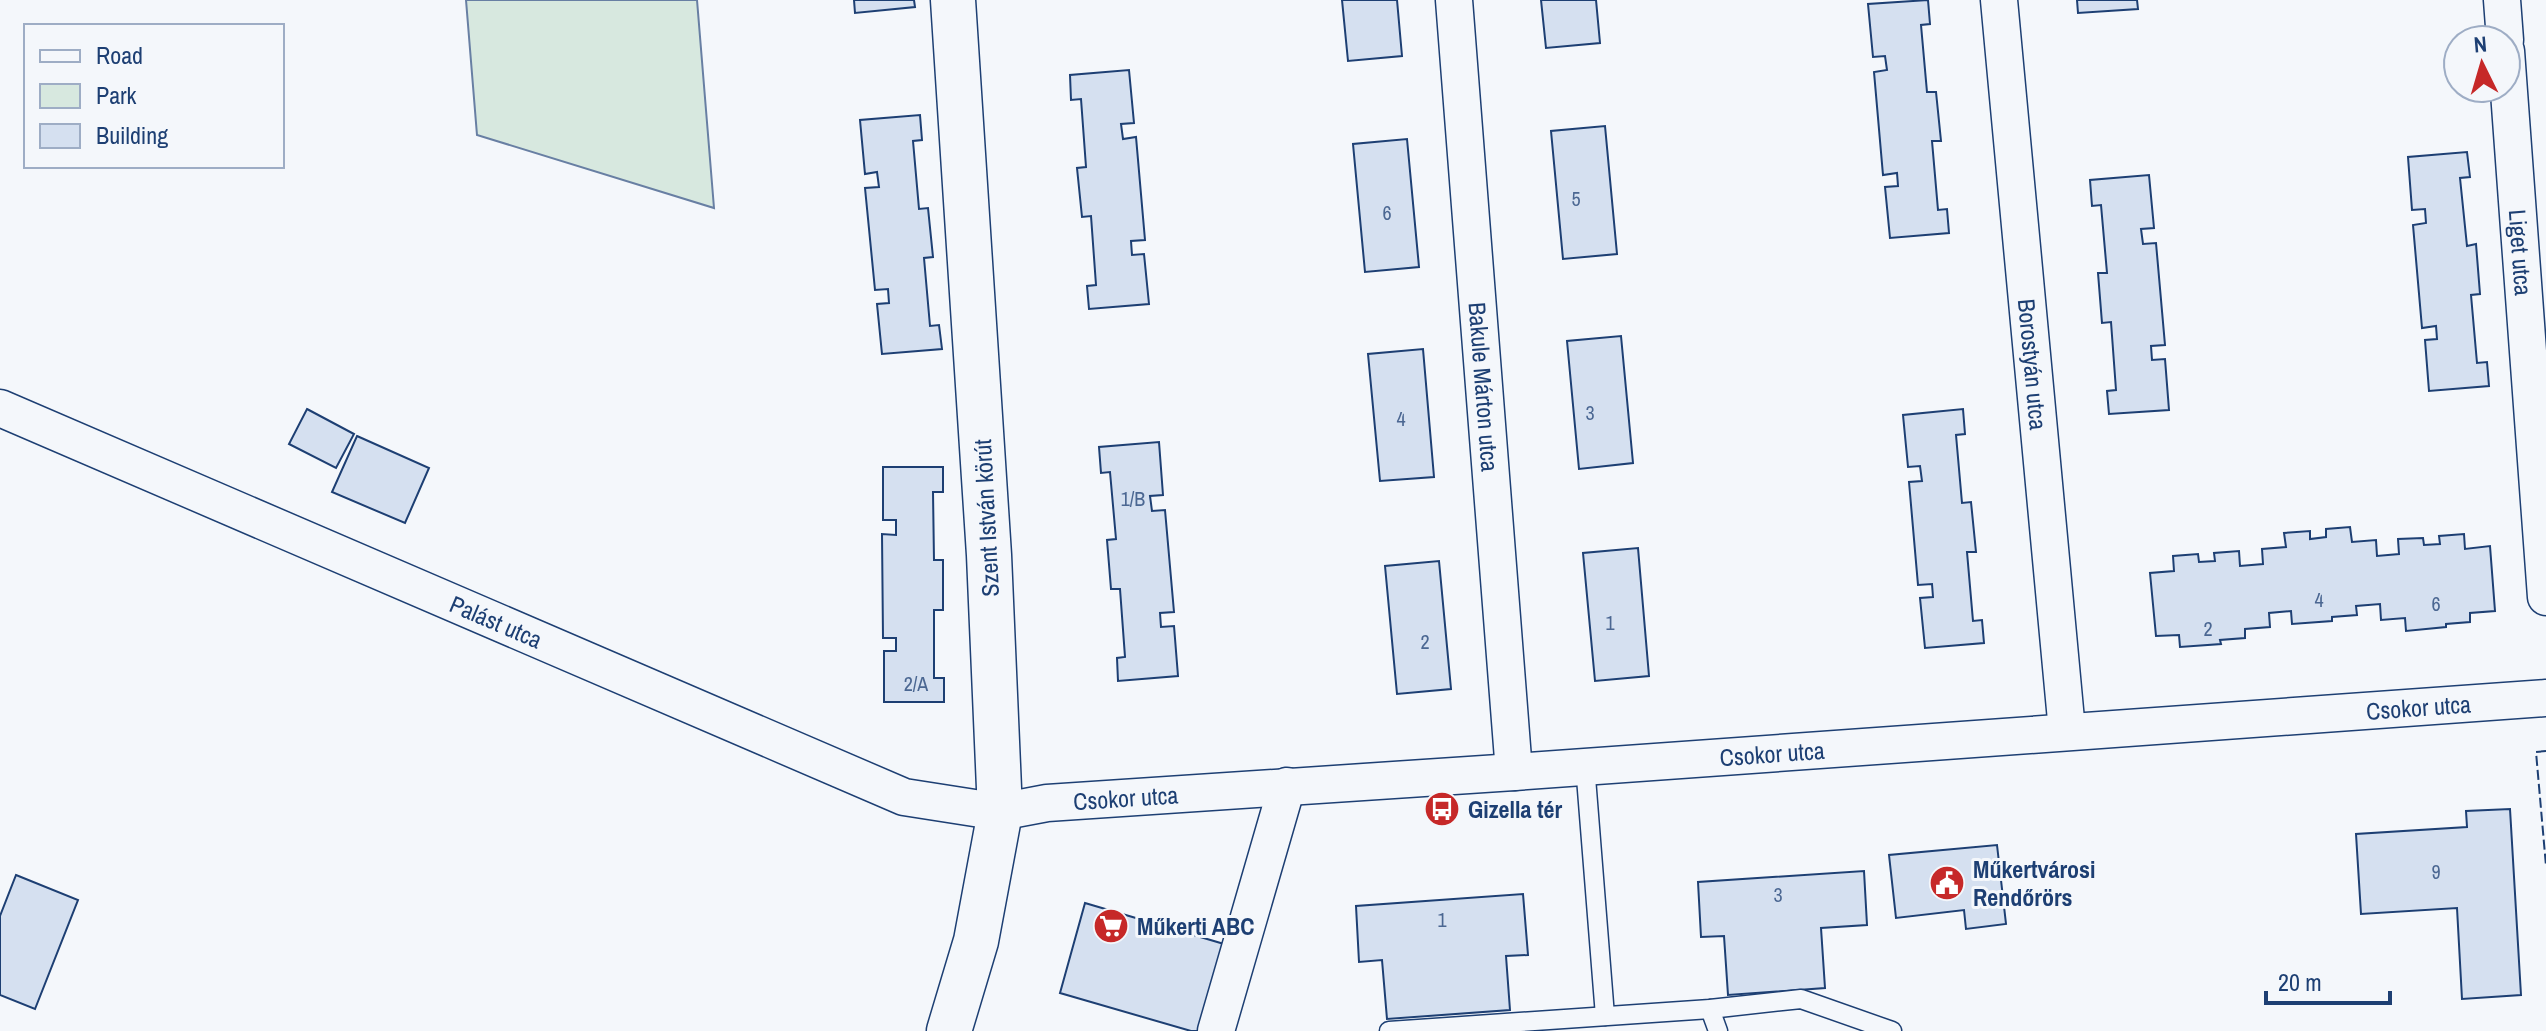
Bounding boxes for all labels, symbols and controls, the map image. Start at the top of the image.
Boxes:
legend [24,24,284,168]
north arrow [2442,24,2522,104]
text: N [2472,29,2488,60]
text: Road [96,39,143,71]
text: Park [96,79,137,111]
text: Building [96,119,168,151]
house number: 5 [1571,185,1581,212]
house number: 6 [1382,199,1392,226]
street label: Liget utca [2502,208,2540,297]
street label: Borostyán utca [2011,298,2055,431]
street label: Bakule Márton utca [1462,301,1507,473]
house number: 3 [1585,399,1595,426]
house number: 4 [1396,405,1406,432]
street label: Szent István körút [966,438,1006,598]
house number: 1/B [1121,485,1145,512]
house number: 4 [2314,586,2324,613]
street label: Palást utca [445,587,547,655]
house number: 6 [2431,590,2441,617]
house number: 1 [1605,609,1615,636]
house number: 2 [2203,615,2213,642]
house number: 2 [1420,628,1430,655]
house number: 2/A [904,670,928,697]
street label: Csokor utca [2365,687,2472,727]
street label: Csokor utca [1719,734,1826,773]
street label: Csokor utca [1072,778,1179,817]
bus stop icon: Gizella tér [1423,790,1461,828]
place label: Gizella tér [1468,793,1562,825]
place label: Műkertvárosi Rendőrörs [1973,853,2096,913]
house number: 9 [2431,858,2441,885]
public building icon: Műkertvárosi Rendőrörs [1928,864,1966,902]
house number: 3 [1773,881,1783,908]
house number: 1 [1437,906,1447,933]
supermarket icon: Műkerti ABC [1092,907,1130,945]
place label: Műkerti ABC [1137,910,1254,942]
scale bar [2266,955,2390,1005]
text: 20 m [2278,966,2322,998]

